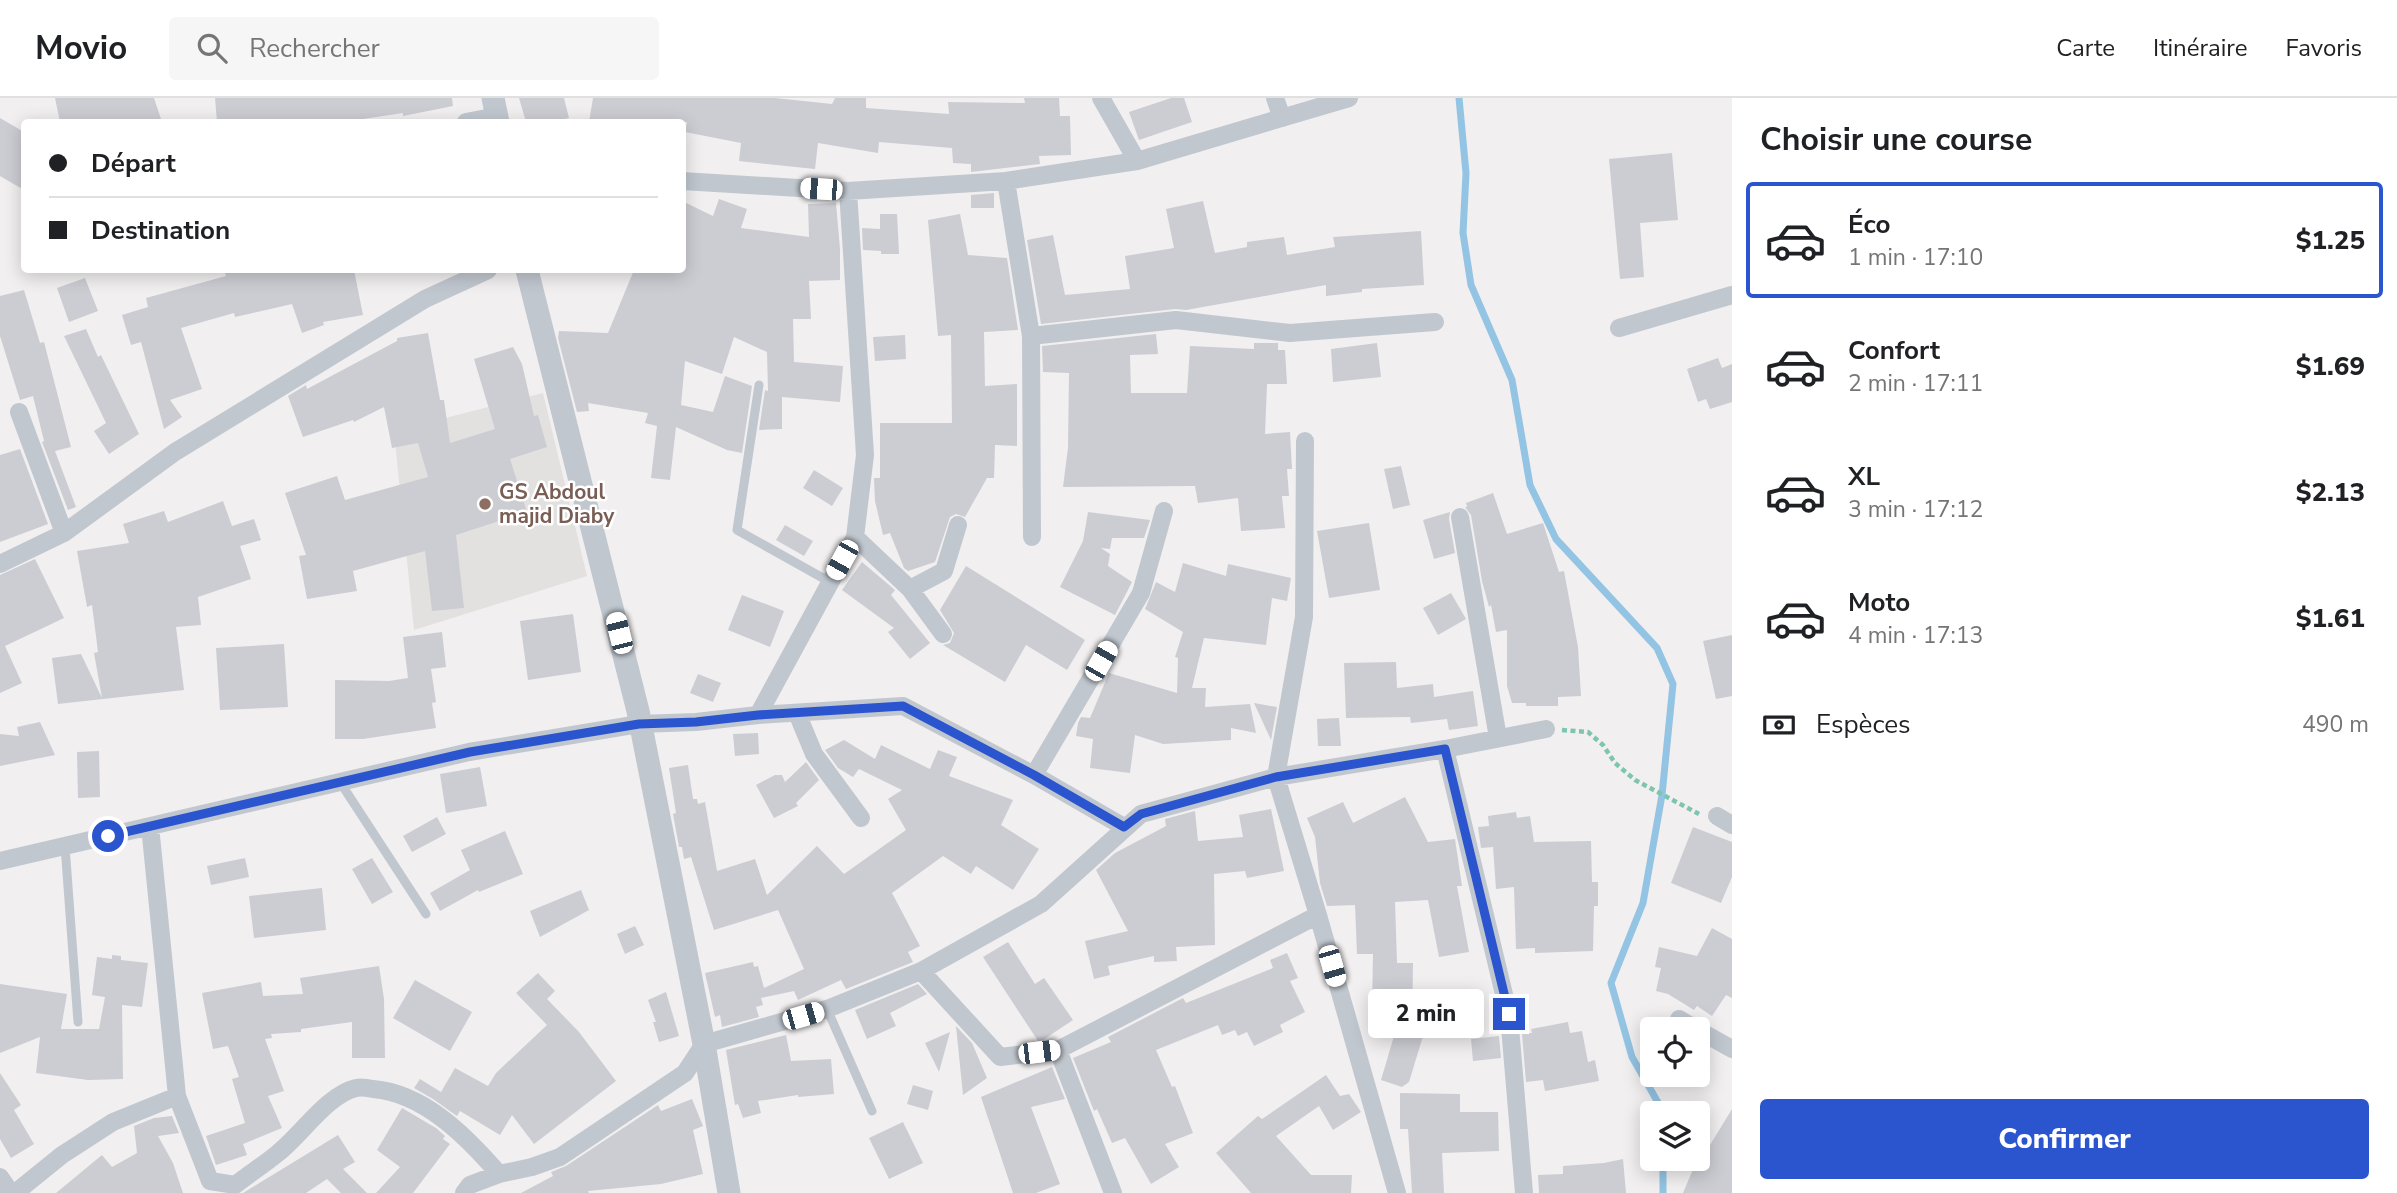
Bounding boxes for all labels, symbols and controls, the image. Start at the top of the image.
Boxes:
search box [169,17,659,80]
text: Movio [35,26,127,71]
icon: search [193,29,231,67]
text: Rechercher [249,31,380,66]
text: Carte [2056,32,2115,64]
text: Itinéraire [2153,32,2247,64]
text: Favoris [2285,32,2362,64]
text: Choisir une course [1760,118,2032,161]
text: Départ [91,146,176,181]
car [800,177,843,201]
text: Éco [1848,207,1890,242]
icon: car [1764,209,1827,272]
text: Destination [91,213,230,248]
text: $1.25 [2296,223,2365,258]
text: 1 min · 17:10 [1848,242,1983,273]
text: Confort [1848,333,1940,368]
icon: car [1764,335,1827,398]
text: $1.69 [2296,349,2365,384]
text: 2 min · 17:11 [1848,368,1983,399]
text: XL [1848,459,1880,494]
icon: car [1764,461,1827,524]
text: $2.13 [2296,475,2365,510]
place label: GS Abdoul majid Diaby [499,478,615,530]
text: 3 min · 17:12 [1848,494,1983,525]
marker: GS Abdoul majid Diaby [477,496,493,512]
car [823,537,862,583]
text: Moto [1848,585,1910,620]
icon: car [1764,587,1827,650]
text: $1.61 [2296,601,2365,636]
car [604,610,635,656]
text: 4 min · 17:13 [1848,620,1983,651]
car [1082,638,1121,684]
icon: cash [1760,706,1798,744]
text: Espèces [1816,707,1911,742]
text: 490 m [2302,709,2369,740]
route start [92,820,124,852]
car [1317,943,1348,989]
callout: 2 min [1369,990,1484,1038]
text: 2 min [1396,998,1456,1029]
route end [1493,998,1525,1030]
car [780,1000,827,1032]
map controls [1640,1017,1710,1171]
button: locate [1640,1017,1710,1087]
car [1017,1039,1062,1065]
button: Confirmer [1760,1099,2369,1179]
button: layers [1640,1101,1710,1171]

